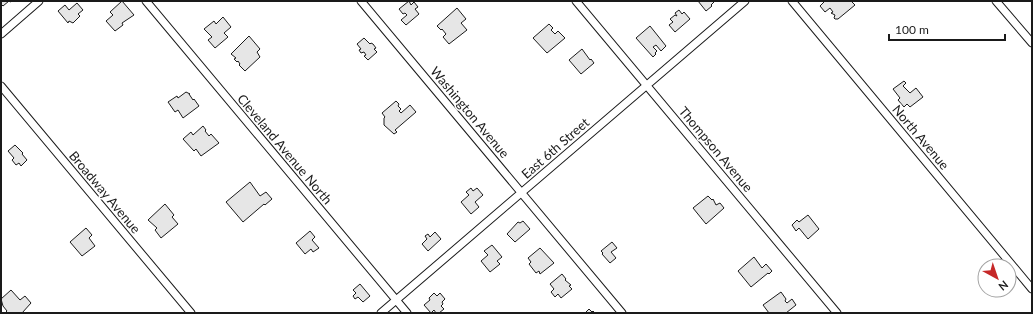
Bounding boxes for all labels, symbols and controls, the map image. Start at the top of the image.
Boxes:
scale bar [889,16,1005,42]
text: 100 m [895,22,929,37]
street label: Washington Avenue [427,63,513,161]
street label: Cleveland Avenue North [234,91,336,207]
street label: North Avenue [889,101,953,173]
street label: Thompson Avenue [676,103,756,195]
street label: East 6th Street [518,114,592,182]
street label: Broadway Avenue [66,148,144,237]
north arrow [977,258,1017,298]
text: N [996,278,1011,294]

